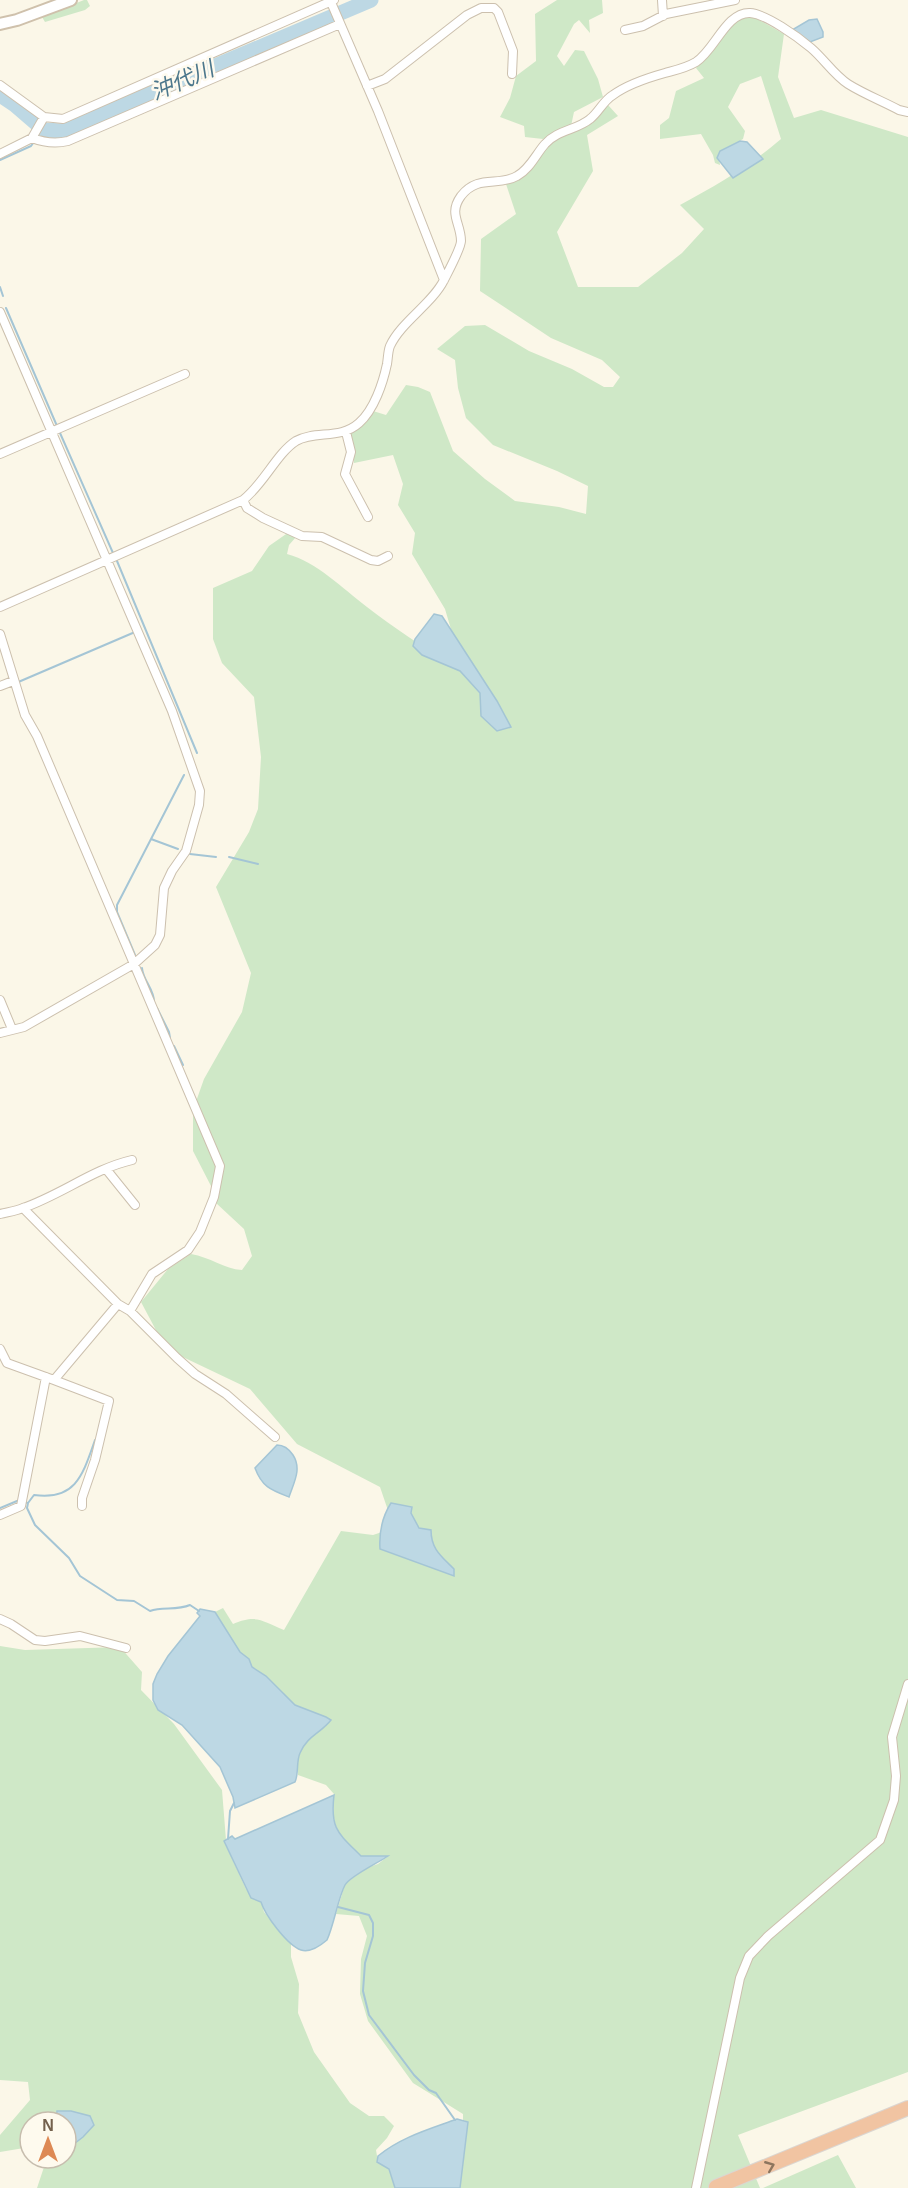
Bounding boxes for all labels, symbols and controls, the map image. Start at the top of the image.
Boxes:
water label: 沖代川 [147,55,219,105]
north arrow [18,2110,78,2170]
text: N [42,2117,54,2134]
one-way arrow [765,2160,775,2173]

